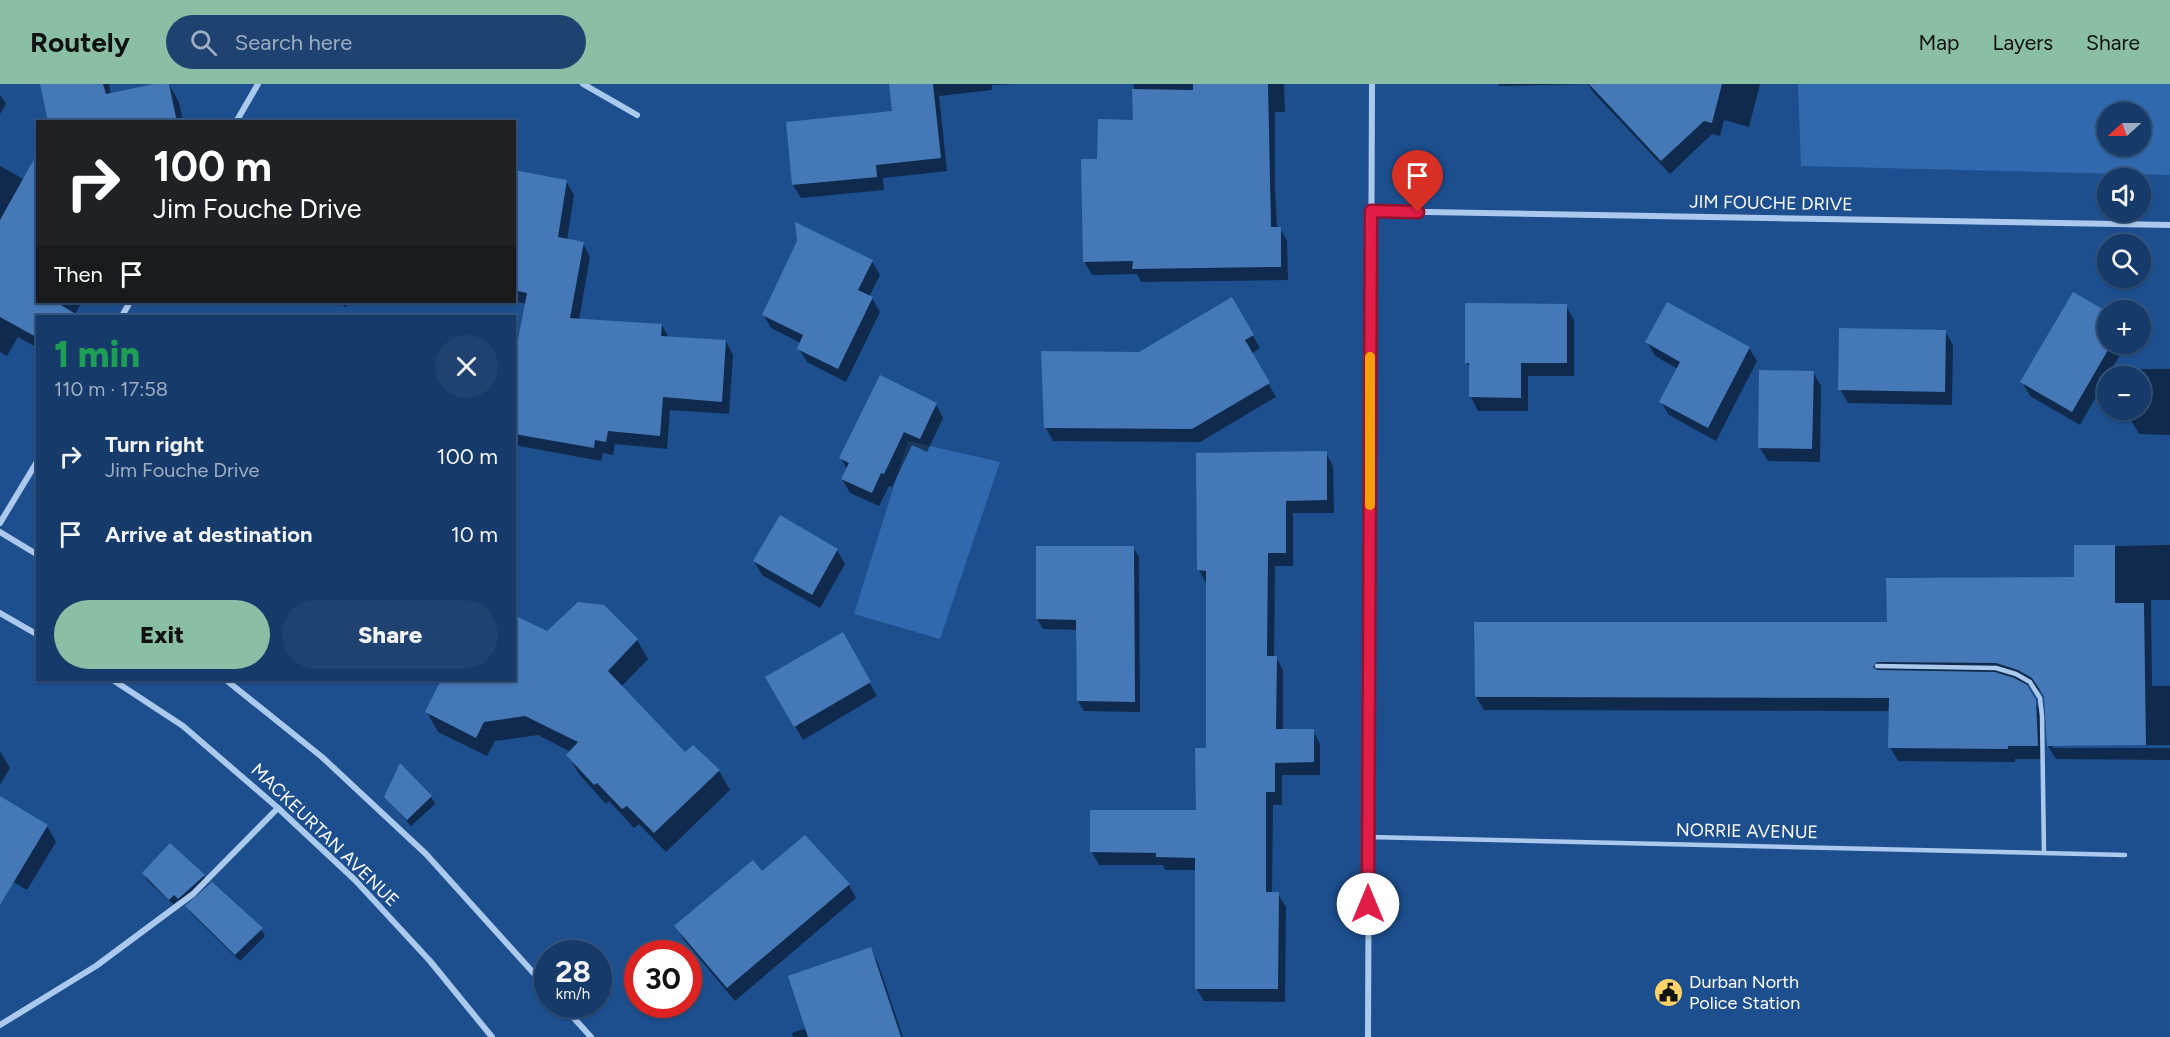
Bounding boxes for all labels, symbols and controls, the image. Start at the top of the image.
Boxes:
search box [166,15,586,69]
text: Routely [30,25,130,59]
icon: search [187,26,220,59]
text: Search here [235,29,352,56]
text: Map [1919,30,1959,55]
text: Layers [1992,30,2053,55]
text: Share [2086,30,2140,55]
north arrow [2097,102,2151,156]
map controls [2097,102,2151,420]
text: 100 m [153,141,272,192]
icon: right [54,144,132,222]
pin [1392,150,1443,212]
icon: arrive [1401,159,1434,192]
button: sound [2097,168,2151,222]
street label: JIM FOUCHE DRIVE [1689,191,1853,215]
text: Jim Fouche Drive [153,192,362,225]
button: search [2097,234,2151,288]
icon: arrive [115,258,148,291]
text: Then [54,261,103,288]
button: + [2097,300,2151,354]
text: 1 min [54,333,140,376]
button: close [435,335,498,398]
button: − [2097,366,2151,420]
text: 110 m · 17:58 [54,377,168,401]
text: Turn right [105,431,204,458]
icon: right [54,440,87,473]
text: 100 m [437,443,498,470]
text: Jim Fouche Drive [105,458,260,482]
icon: arrive [54,518,87,551]
text: Arrive at destination [105,521,313,548]
text: 10 m [451,521,498,548]
button: Exit [54,600,270,669]
button: Share [282,600,498,669]
street label: MACKEURTAN AVENUE [247,759,403,911]
street label: NORRIE AVENUE [1676,819,1818,843]
position arrow [1336,872,1400,936]
speed limit sign: 30 [624,940,702,1018]
text: 28 [555,953,591,990]
place label: Durban North Police Station [1689,971,1800,1014]
public building icon: Durban North Police Station [1652,976,1684,1008]
text: km/h [556,985,590,1003]

